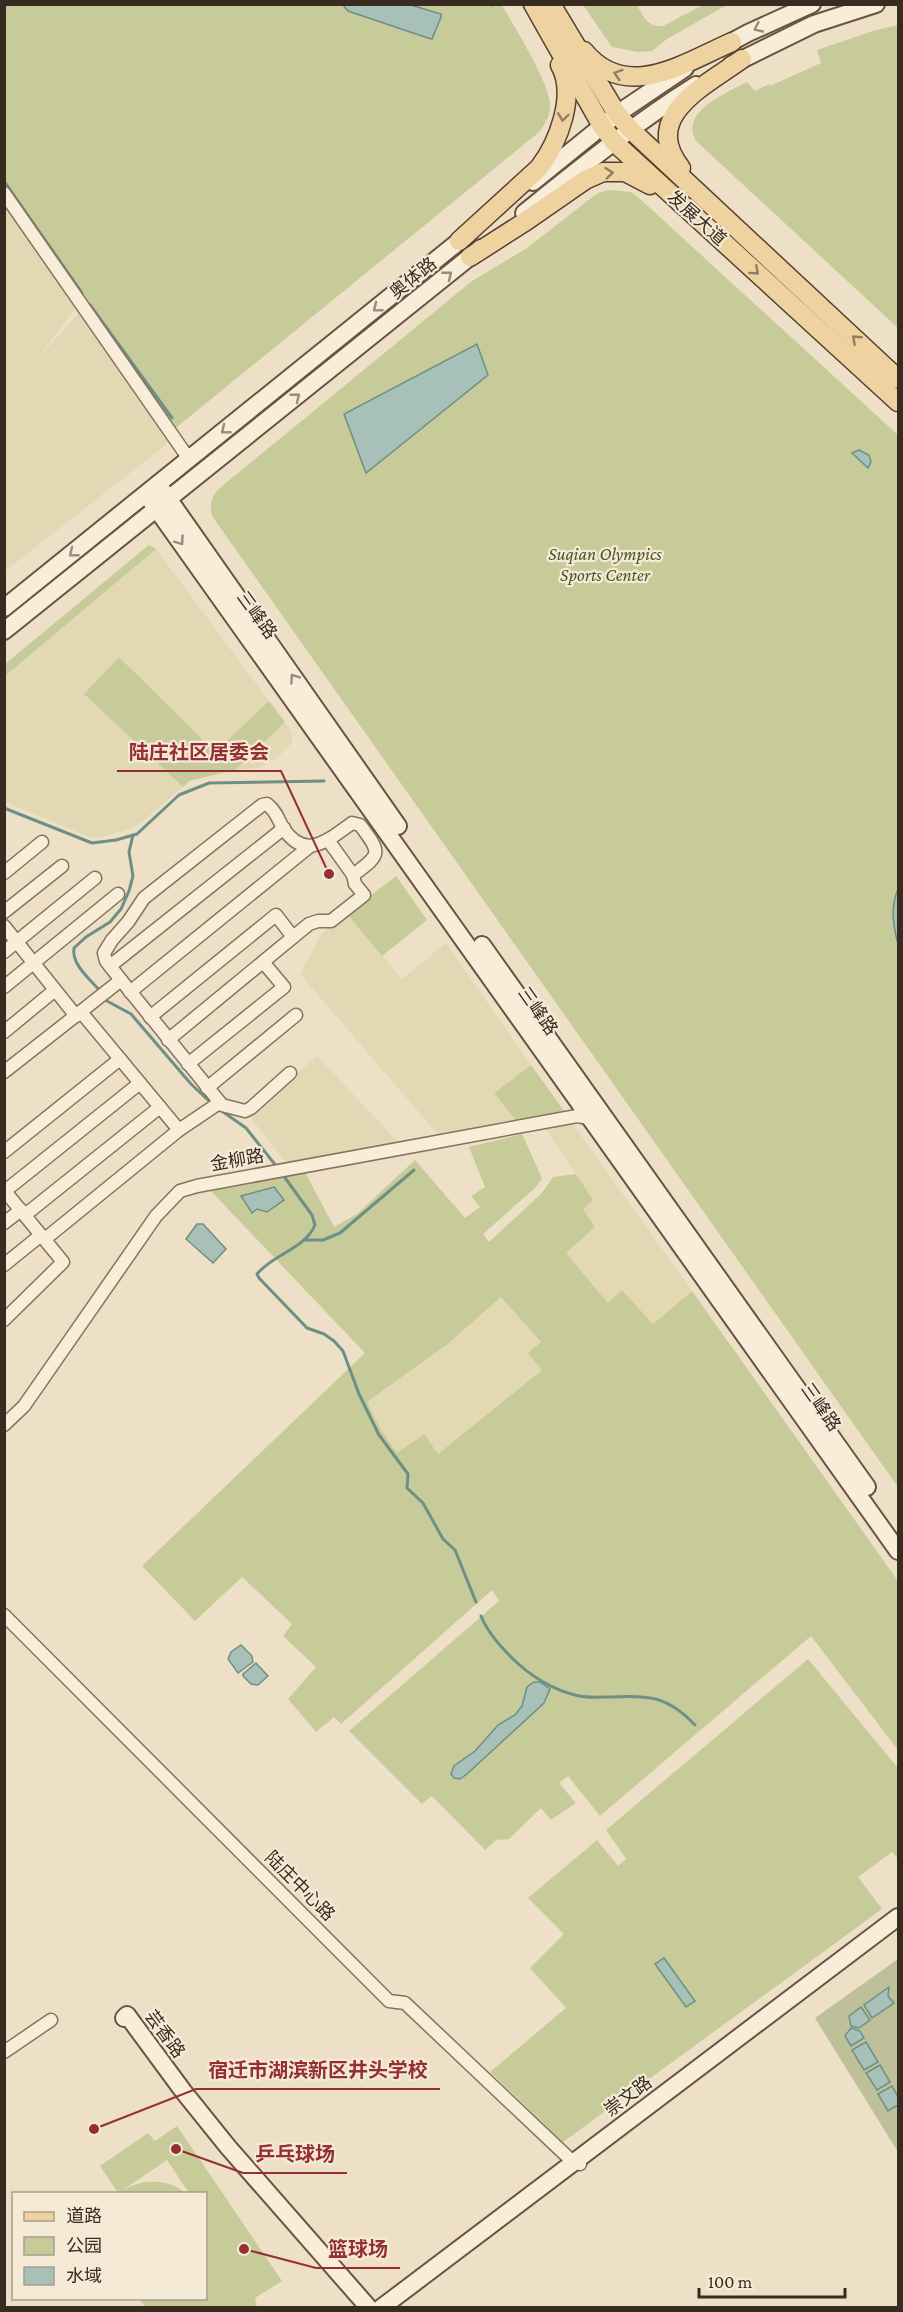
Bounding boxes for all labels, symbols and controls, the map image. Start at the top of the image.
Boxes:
one-way arrow [754,21,765,33]
one-way arrow [613,68,624,81]
one-way arrow [557,112,569,122]
one-way arrow [604,167,613,180]
street label: 发展大道 [664,186,730,250]
street label: 奥体路 [386,253,440,303]
one-way arrow [748,264,758,275]
one-way arrow [441,271,452,282]
one-way arrow [373,300,384,311]
one-way arrow [852,335,862,346]
one-way arrow [289,393,300,404]
one-way arrow [221,423,232,434]
one-way arrow [173,535,184,546]
park label: Suqian Olympics Sports Center [548,544,662,585]
one-way arrow [69,545,80,556]
street label: 三峰路 [233,587,281,643]
one-way arrow [290,674,301,685]
callout: 陆庄社区居委会 [117,733,281,771]
text: 陆庄社区居委会 [129,741,269,763]
street label: 三峰路 [514,983,562,1039]
street label: 金柳路 [209,1145,265,1175]
street label: 三峰路 [797,1379,845,1435]
street label: 陆庄中心路 [261,1847,339,1925]
street label: 芸香路 [141,2006,189,2062]
callout: 宿迁市湖滨新区井头学校 [196,2051,440,2089]
text: 宿迁市湖滨新区井头学校 [208,2059,428,2081]
street label: 崇文路 [600,2072,656,2120]
callout: 乒乓球场 [243,2135,347,2173]
text: 乒乓球场 [255,2143,335,2165]
legend [12,2192,207,2300]
text: 道路 [66,2206,102,2226]
callout: 篮球场 [316,2230,400,2268]
text: 公园 [66,2236,102,2256]
text: 篮球场 [328,2238,388,2260]
scale bar [699,2261,844,2299]
text: 水域 [66,2266,102,2286]
text: 100 m [708,2272,753,2292]

